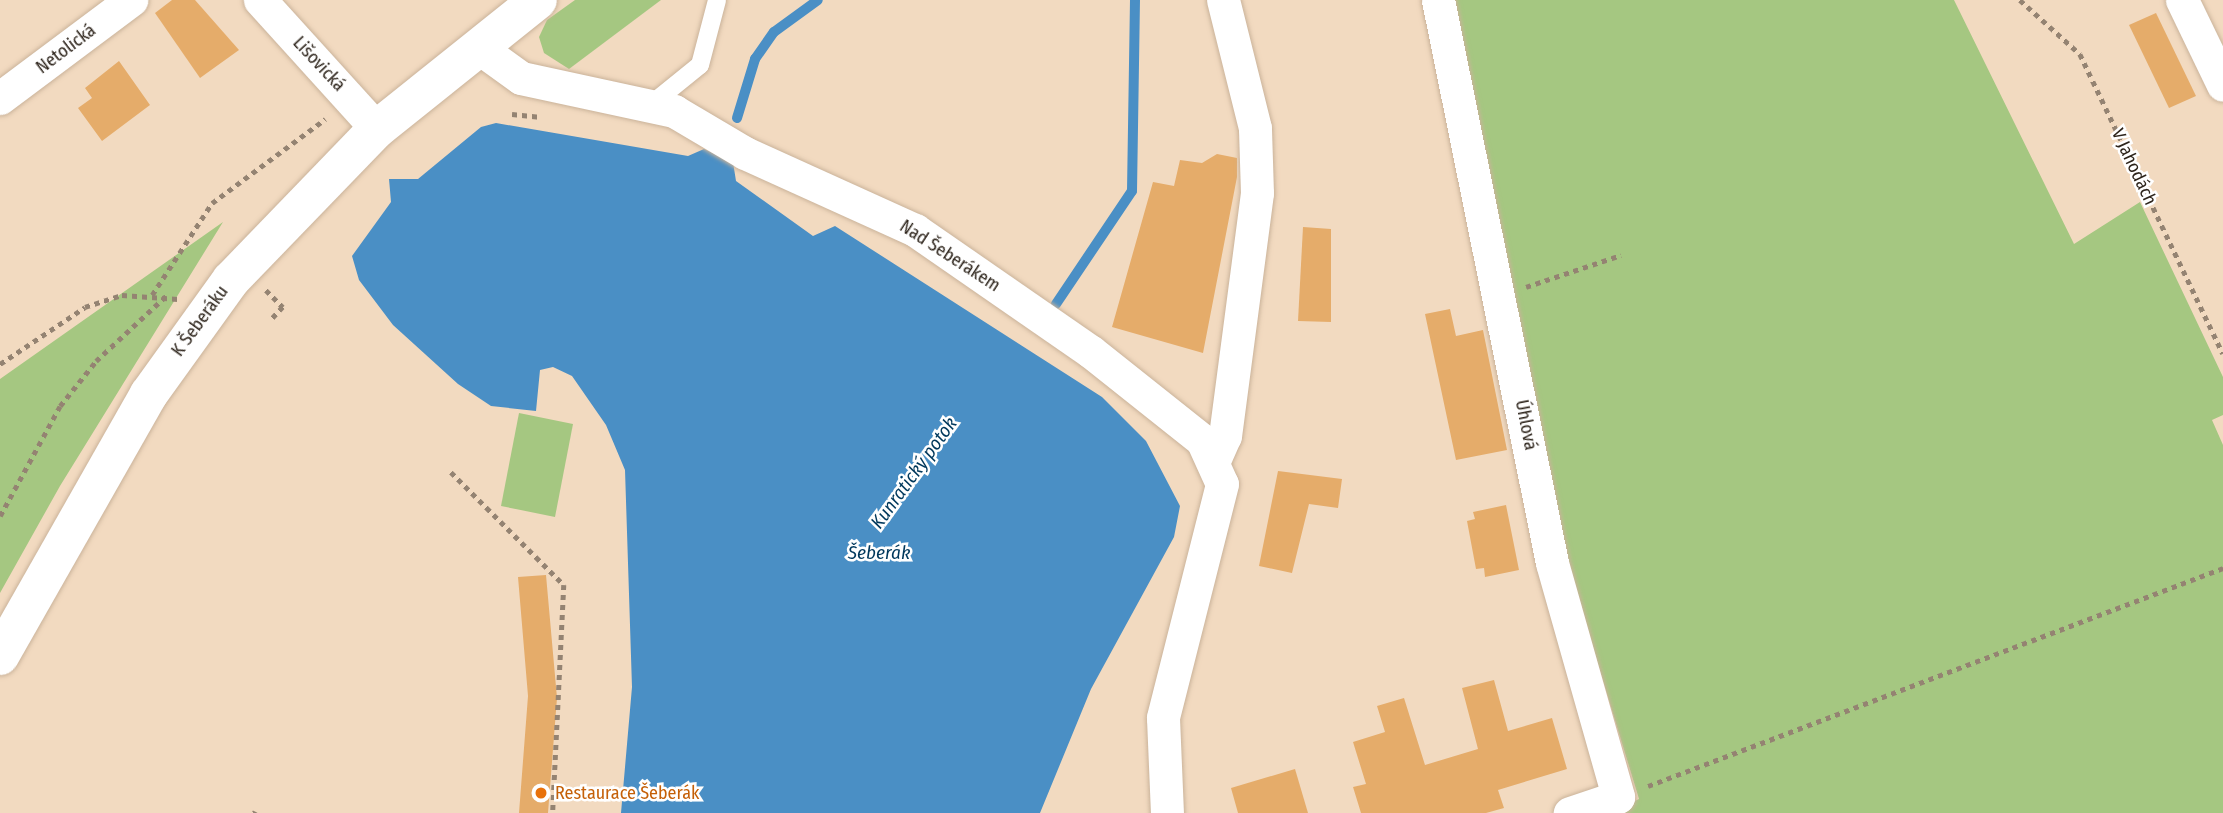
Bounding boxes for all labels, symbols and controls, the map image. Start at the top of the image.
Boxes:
street label: Netolická [32,20,100,78]
street label: Lišovická [288,32,350,96]
street label: V Jahodách [2107,125,2161,209]
street label: Nad Šeberákem [896,216,1004,296]
street label: K Šeberáku [167,281,233,361]
street label: Úhlová [1511,398,1541,452]
water label: Kunratický potok [866,413,962,533]
water label: Šeberák [848,542,910,564]
place label: Restaurace Šeberák [555,782,699,804]
marker: Restaurace Šeberák [533,785,549,801]

